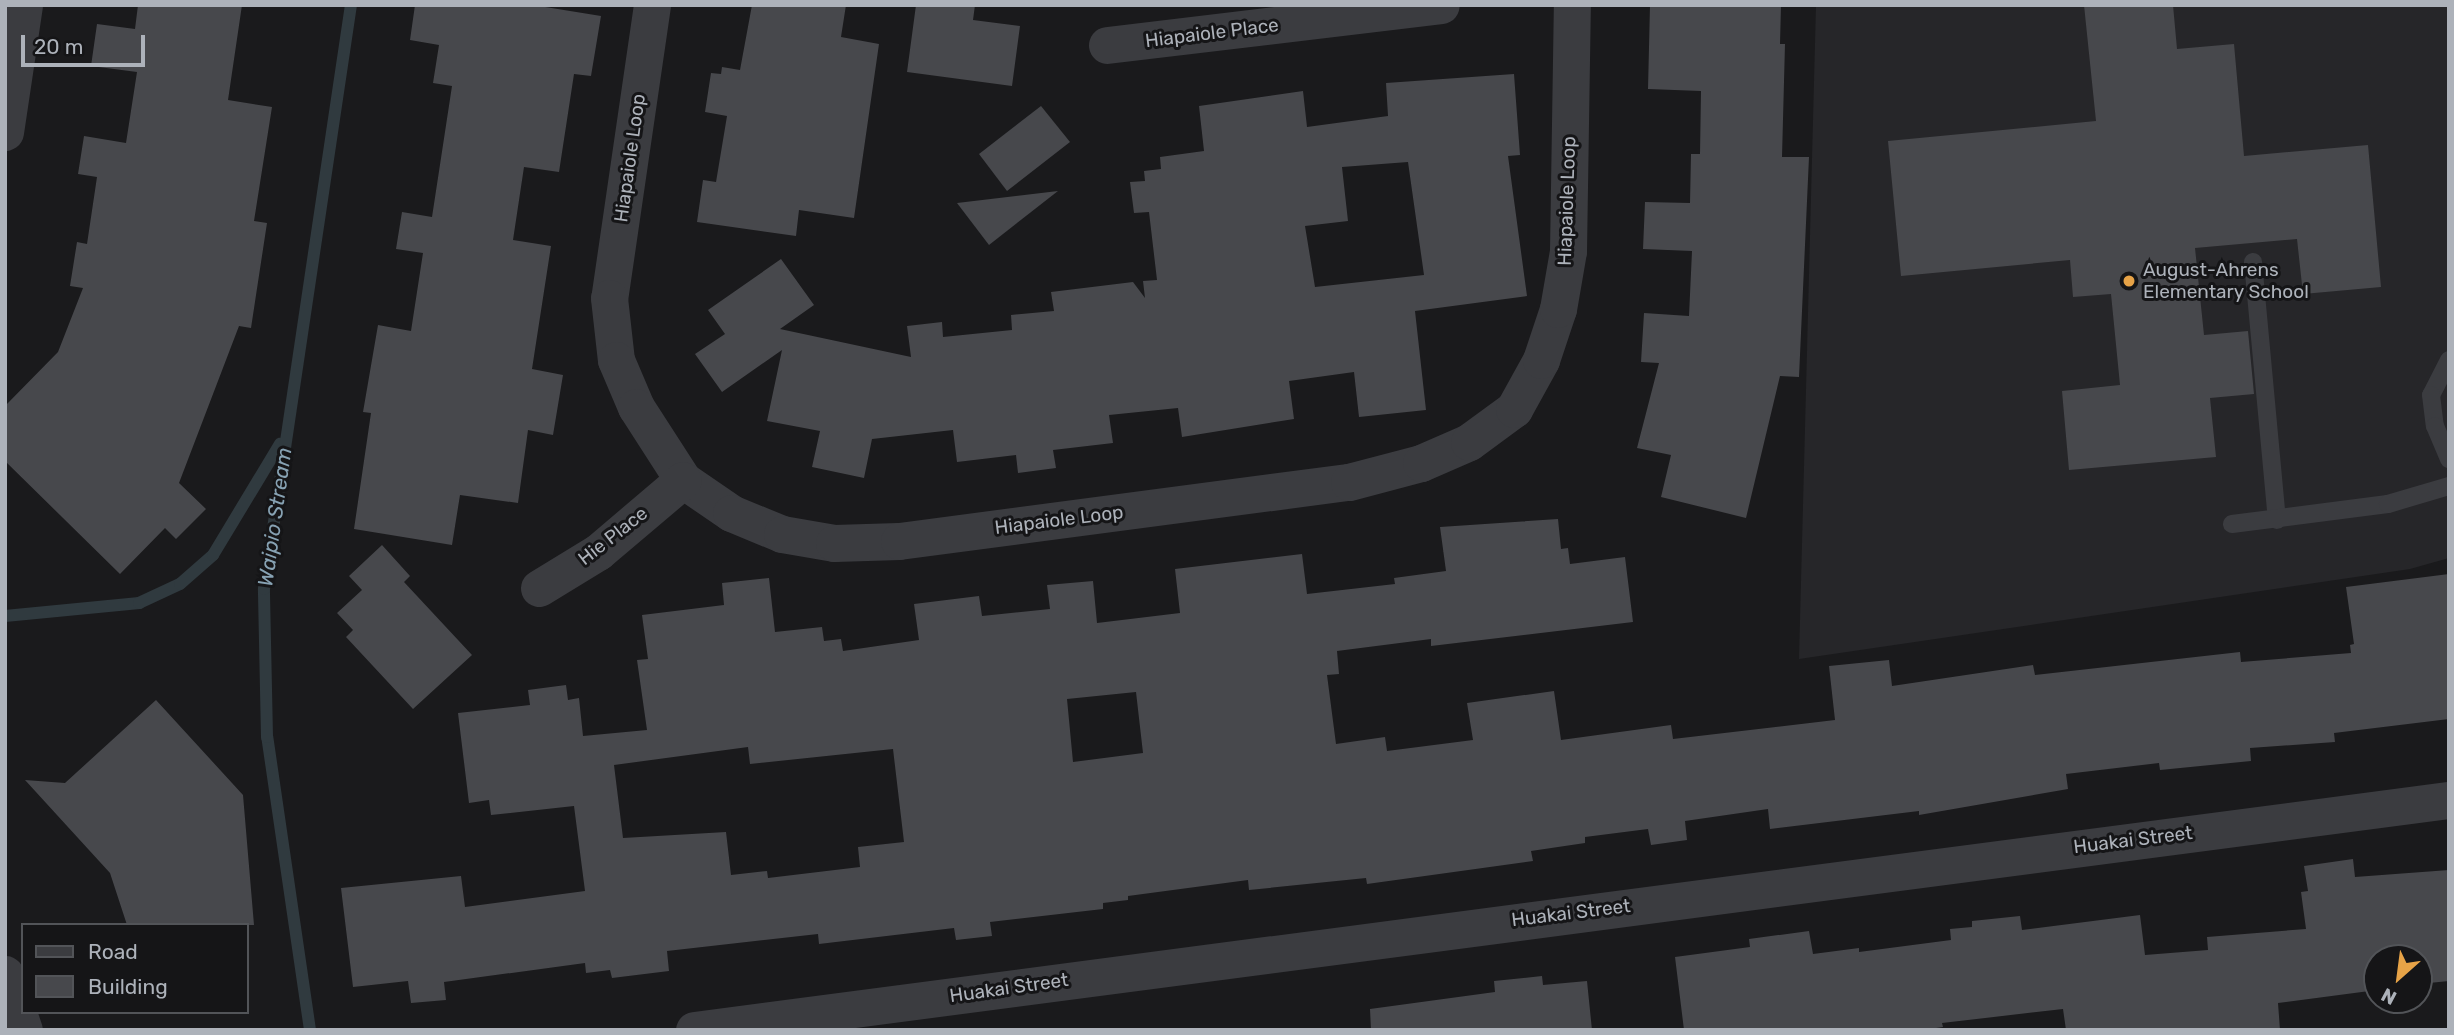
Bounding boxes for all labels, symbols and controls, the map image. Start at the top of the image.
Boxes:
street label: Hiapaiole Place [1144,14,1280,52]
scale bar [24,21,149,65]
text: 20 m [34,34,83,59]
street label: Hiapaiole Loop [610,92,650,224]
street label: Hiapaiole Loop [1553,136,1581,266]
place label: August-Ahrens Elementary School [2143,259,2309,303]
marker: August-Ahrens Elementary School [2121,273,2137,289]
water label: Waipio Stream [253,446,297,588]
street label: Hiapaiole Loop [993,501,1125,539]
street label: Hie Place [574,502,652,570]
street label: Huakai Street [2072,821,2194,859]
street label: Huakai Street [1510,894,1632,932]
legend [21,923,248,1014]
text: Road [88,939,138,964]
north arrow [2363,944,2433,1014]
street label: Huakai Street [948,968,1070,1008]
text: Building [88,974,168,999]
text: N [2377,983,2400,1010]

